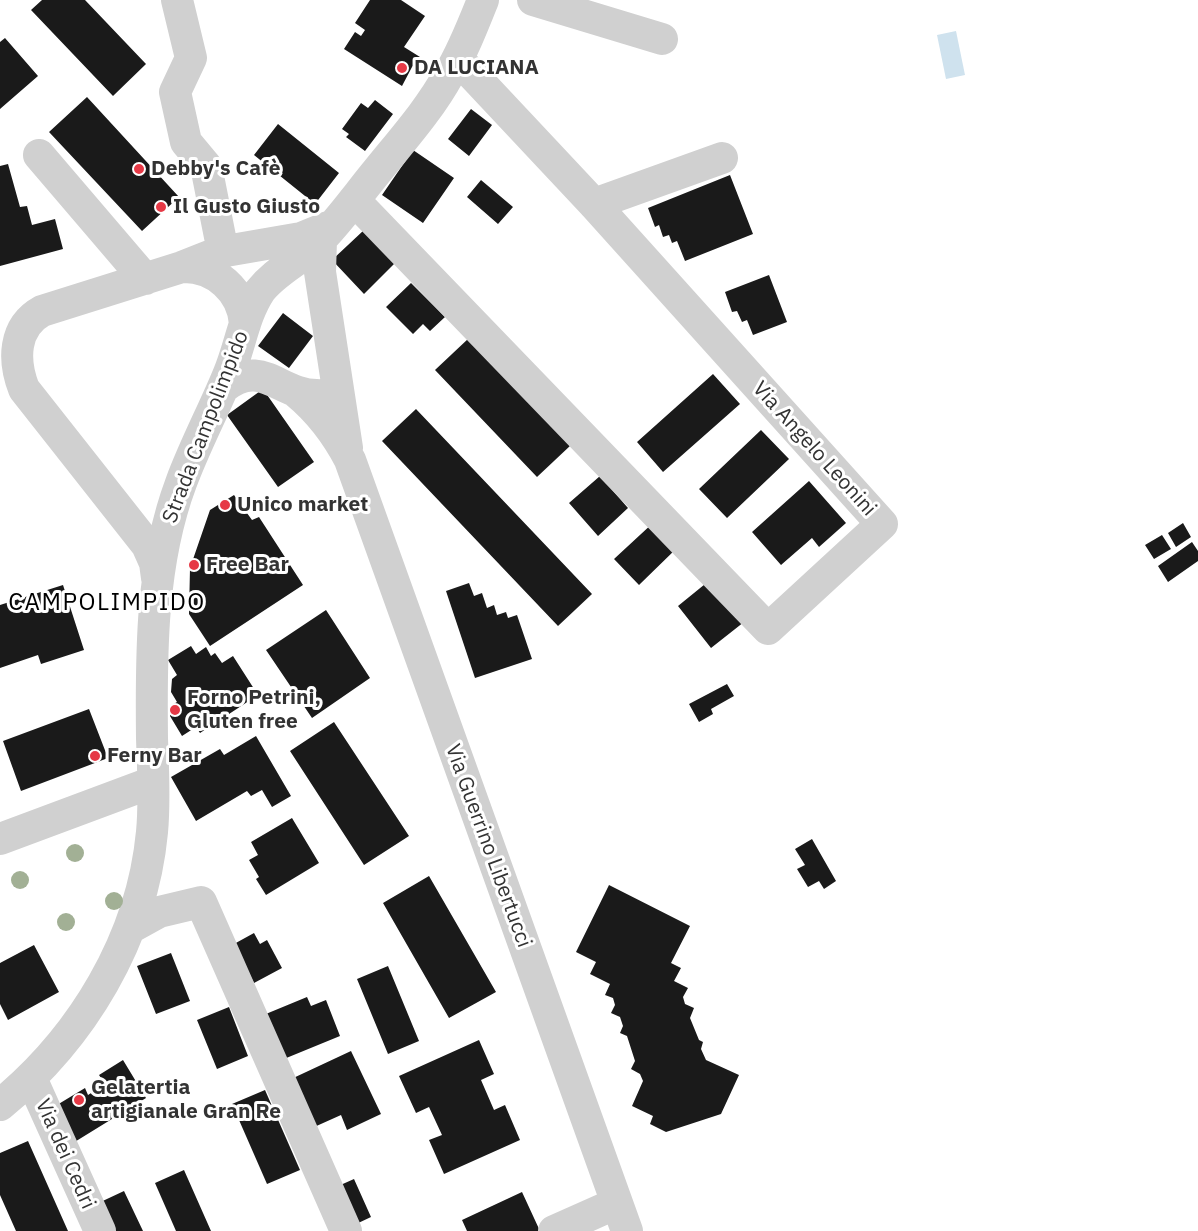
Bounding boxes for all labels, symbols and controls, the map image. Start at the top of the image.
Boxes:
place label: DA LUCIANA [414,55,539,81]
marker: DA LUCIANA [395,61,409,75]
place label: Debby's Cafè [151,156,280,182]
marker: Debby's Cafè [132,162,146,176]
place label: Il Gusto Giusto [173,194,320,220]
marker: Il Gusto Giusto [154,200,168,214]
street label: Strada Campolimpido [158,327,254,527]
street label: Via Angelo Leonini [747,376,881,522]
place label: Unico market [237,492,368,518]
marker: Unico market [218,498,232,512]
place label: Free Bar [206,552,289,578]
marker: Free Bar [187,558,201,572]
district label: CAMPOLIMPIDO [8,589,206,617]
place label: Forno Petrini, Gluten free [187,685,321,735]
marker: Forno Petrini, Gluten free [168,703,182,717]
street label: Via Guerrino Libertucci [439,741,537,951]
place label: Ferny Bar [107,743,202,769]
marker: Ferny Bar [88,749,102,763]
place label: Gelatertia artigianale Gran Re [91,1075,281,1125]
marker: Gelatertia artigianale Gran Re [72,1093,86,1107]
street label: Via dei Cedri [30,1095,100,1213]

